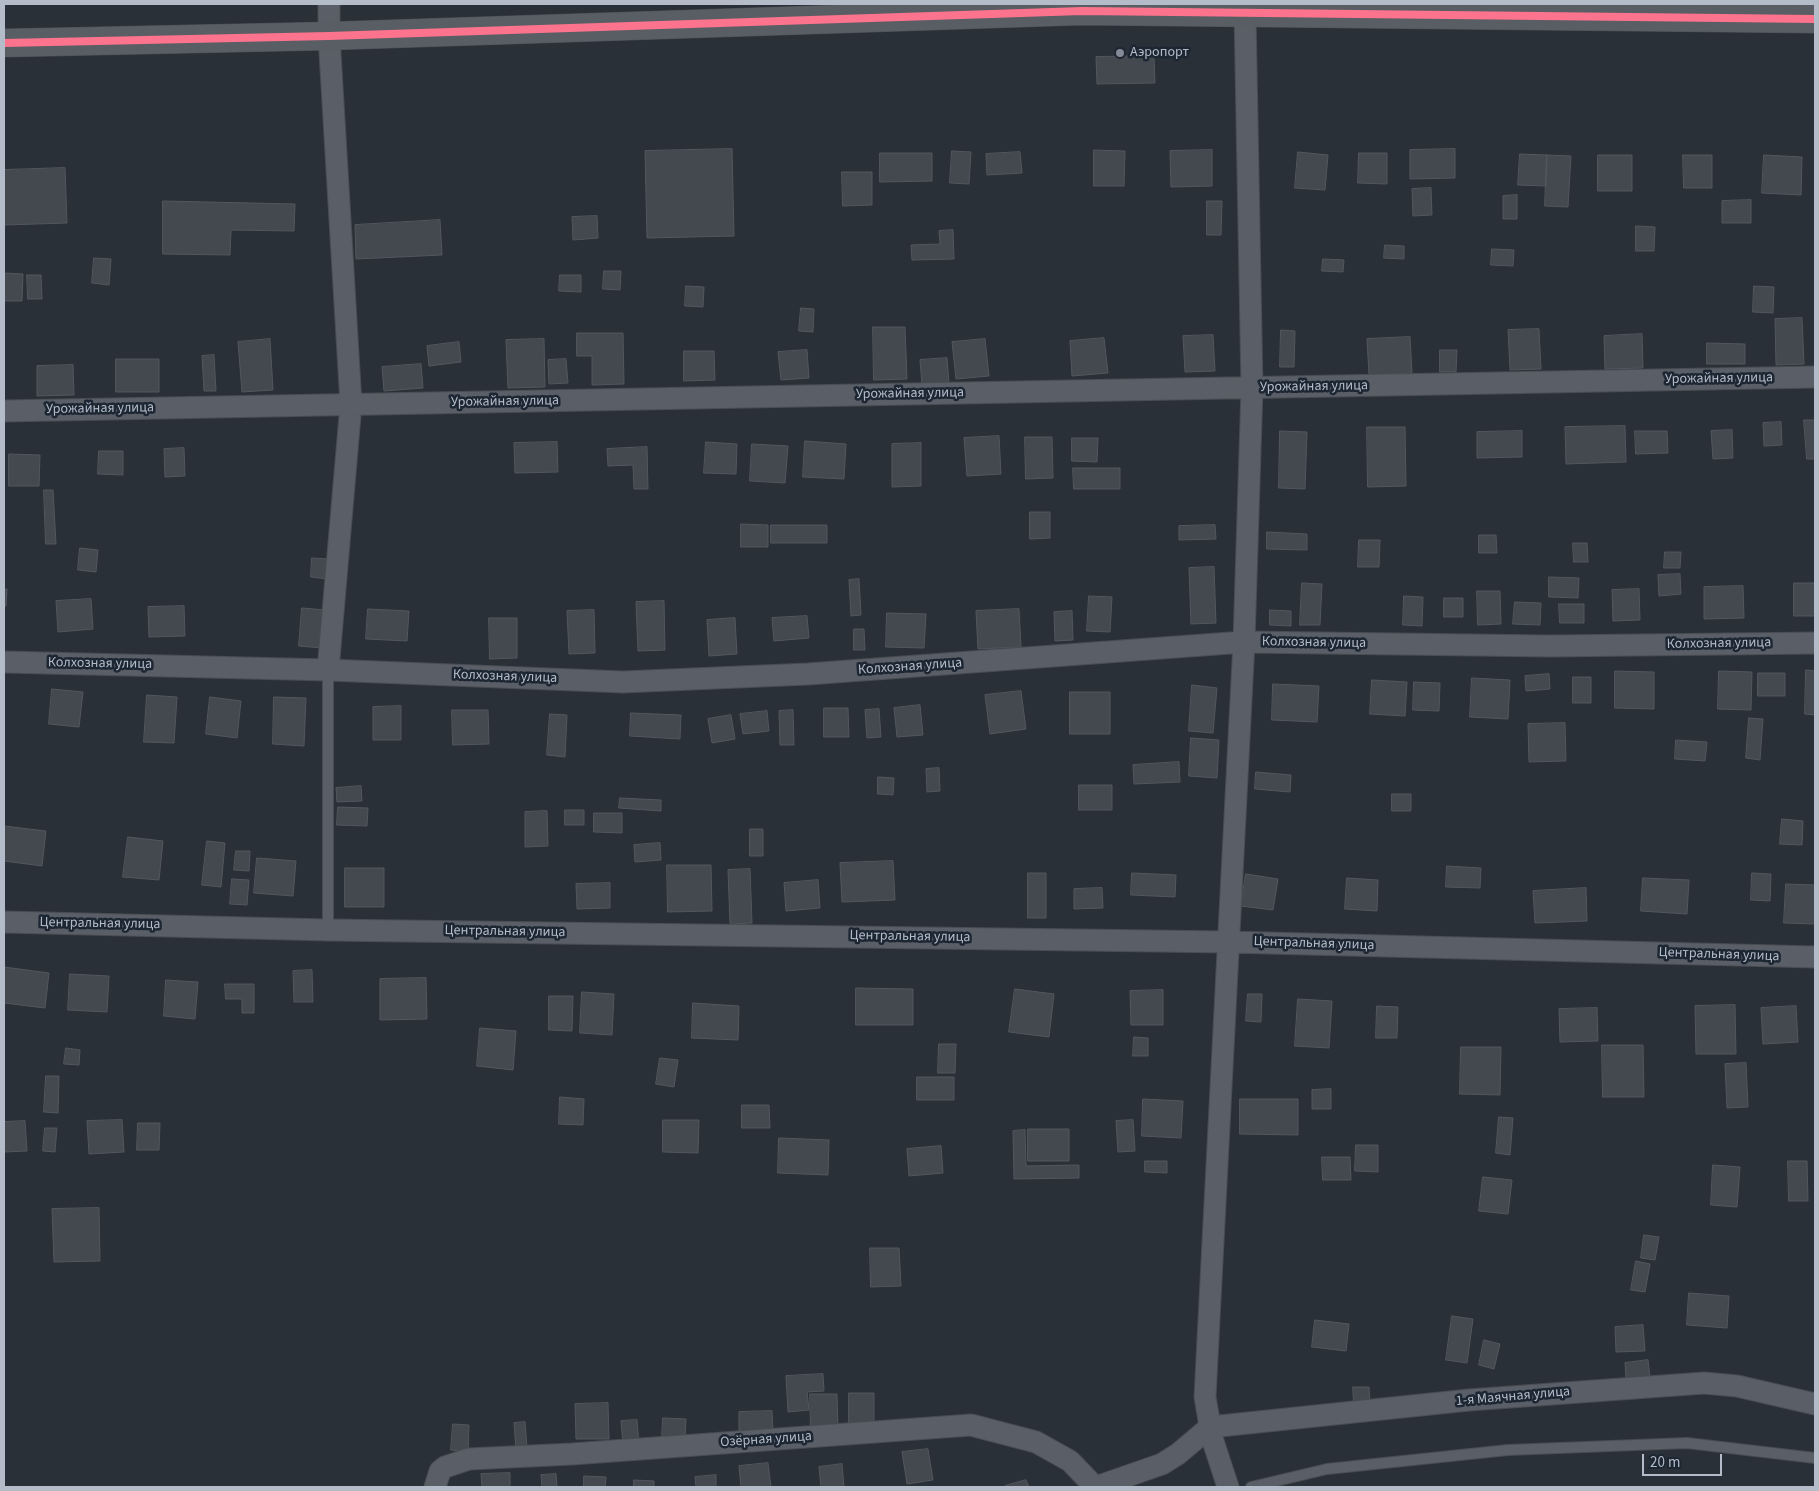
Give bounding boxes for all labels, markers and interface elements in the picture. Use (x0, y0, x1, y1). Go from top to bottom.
place label: Аэропорт (1130, 45, 1189, 61)
marker: Аэропорт (1114, 47, 1126, 59)
street label: Урожайная улица (1665, 370, 1773, 388)
street label: Урожайная улица (1260, 378, 1368, 396)
street label: Урожайная улица (856, 385, 964, 403)
street label: Урожайная улица (451, 393, 559, 411)
street label: Урожайная улица (46, 400, 154, 418)
street label: Колхозная улица (1262, 634, 1366, 652)
street label: Колхозная улица (1667, 635, 1771, 653)
street label: Колхозная улица (48, 655, 152, 673)
street label: Колхозная улица (857, 655, 963, 679)
street label: Колхозная улица (453, 667, 557, 687)
street label: Центральная улица (39, 915, 161, 933)
street label: Центральная улица (444, 923, 566, 941)
street label: Центральная улица (849, 928, 971, 946)
street label: Центральная улица (1253, 933, 1375, 955)
street label: Центральная улица (1658, 944, 1780, 966)
street label: 1-я Маячная улица (1455, 1384, 1571, 1410)
street label: Озёрная улица (720, 1428, 812, 1452)
scale bar (1644, 1444, 1724, 1476)
text: 20 m (1650, 1452, 1680, 1473)

